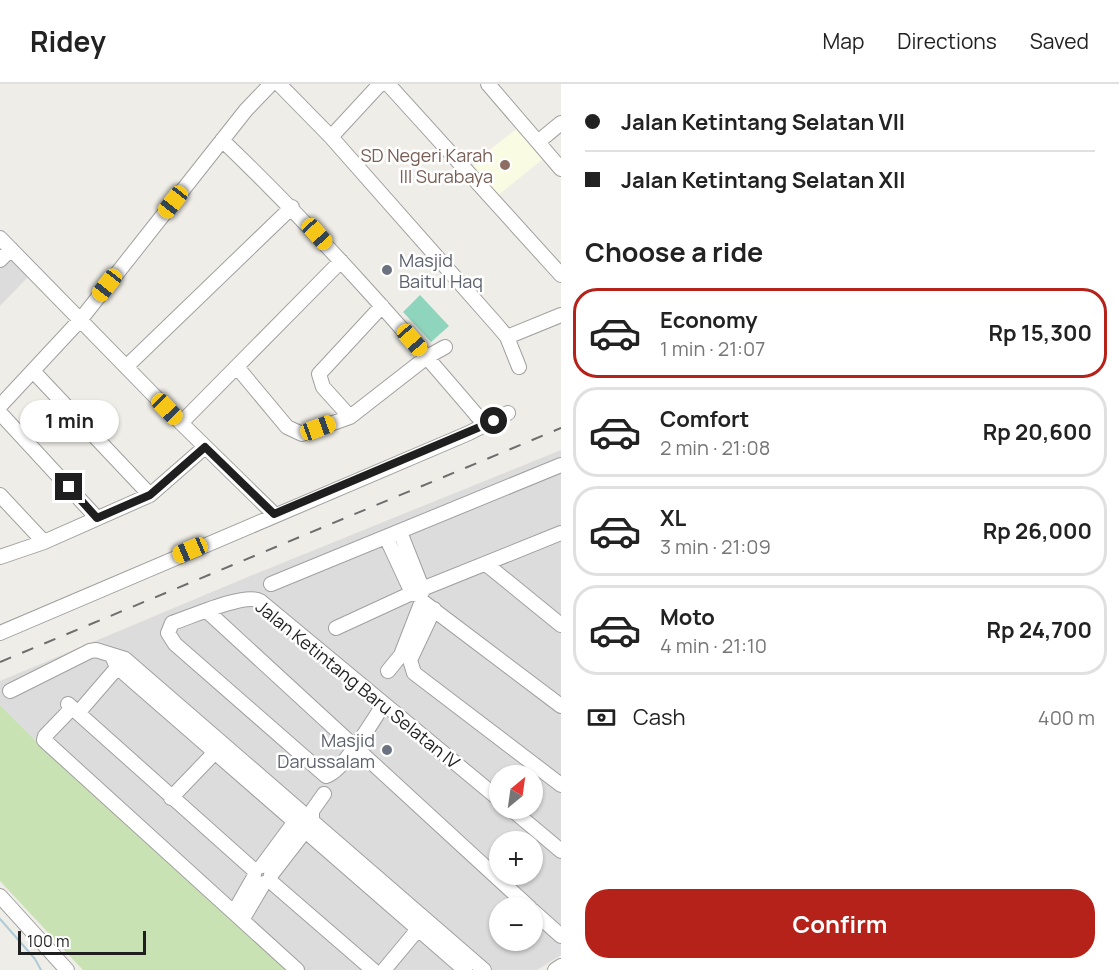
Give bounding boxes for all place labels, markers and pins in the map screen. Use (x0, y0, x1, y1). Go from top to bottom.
place label: SD Negeri Karah III Surabaya (360, 143, 493, 188)
marker: SD Negeri Karah III Surabaya (498, 158, 512, 172)
place label: Masjid Baitul Haq (399, 248, 483, 293)
marker: Masjid Baitul Haq (380, 263, 394, 277)
place label: Masjid Darussalam (277, 728, 375, 773)
marker: Masjid Darussalam (380, 743, 394, 757)

